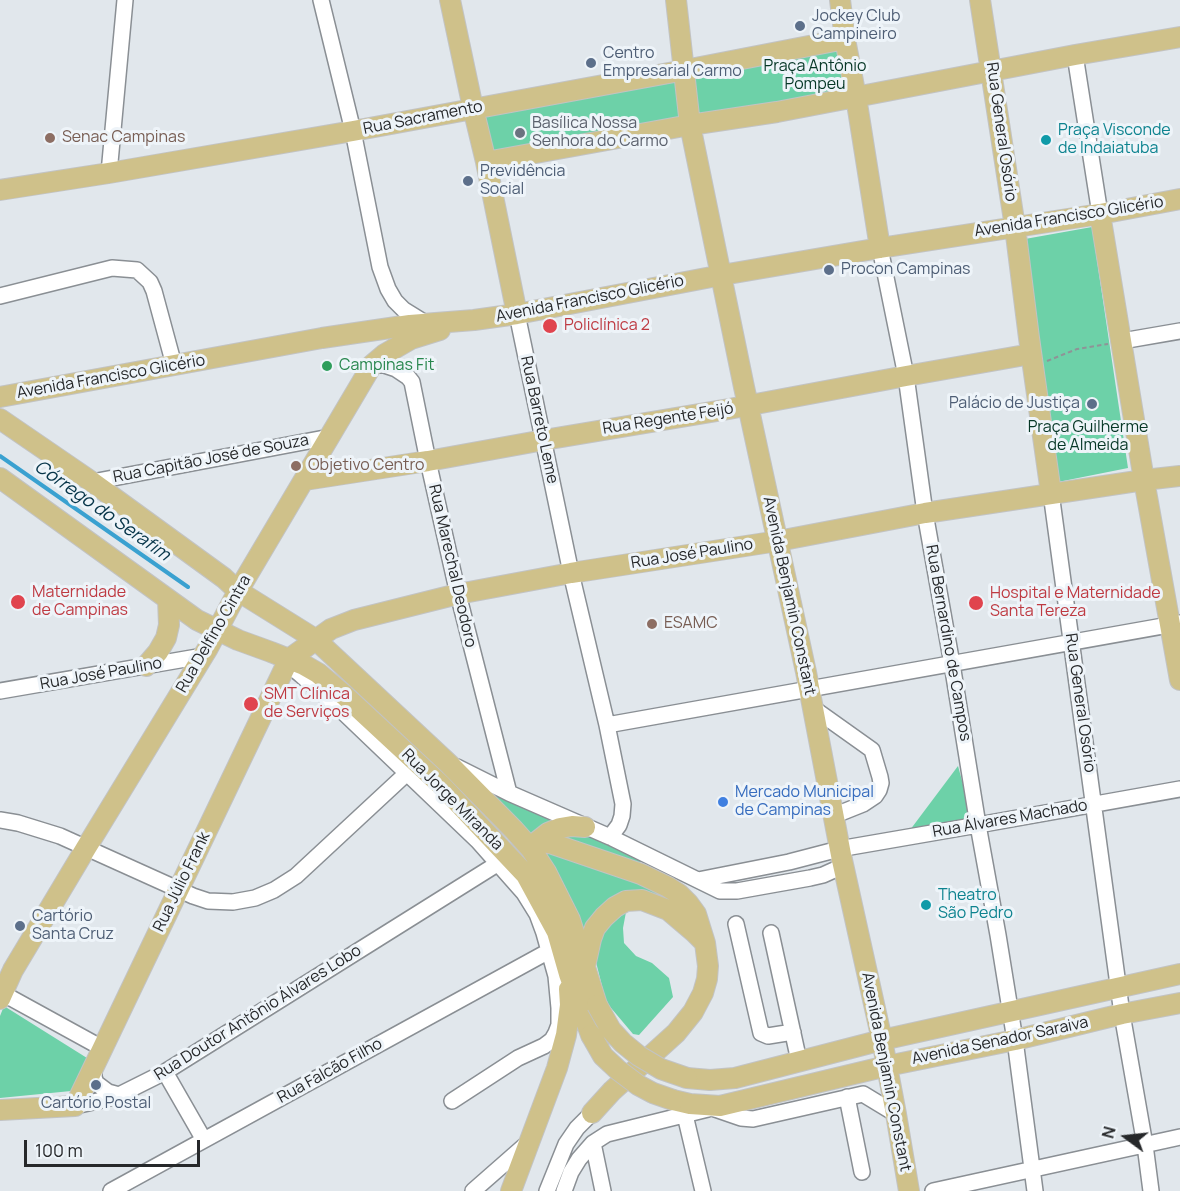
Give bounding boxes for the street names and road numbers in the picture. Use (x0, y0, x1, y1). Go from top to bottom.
street label: Rua General Osório (982, 61, 1020, 203)
street label: Rua Sacramento (362, 97, 484, 139)
street label: Avenida Francisco Glicério (973, 193, 1165, 241)
street label: Avenida Francisco Glicério (494, 271, 686, 327)
street label: Avenida Francisco Glicério (15, 351, 207, 403)
street label: Rua Barreto Leme (516, 354, 562, 486)
street label: Rua Regente Feijó (601, 399, 735, 439)
street label: Rua Capitão José de Souza (112, 431, 310, 487)
street label: Rua Marechal Deodoro (424, 483, 480, 649)
street label: Avenida Benjamin Constant (759, 495, 819, 697)
street label: Rua José Paulino (630, 535, 754, 573)
street label: Rua Bernardino de Campos (921, 543, 975, 743)
street label: Rua Delfino Cintra (173, 572, 255, 696)
street label: Rua General Osório (1061, 632, 1099, 774)
street label: Rua José Paulino (39, 654, 163, 694)
street label: Rua Jorge Miranda (397, 745, 507, 855)
street label: Rua Álvares Machado (931, 796, 1089, 842)
street label: Rua Júlio Frank (150, 829, 214, 935)
street label: Rua Doutor Antônio Álvares Lobo (151, 941, 365, 1085)
street label: Avenida Benjamin Constant (857, 971, 915, 1173)
street label: Avenida Senador Saraiva (910, 1013, 1090, 1069)
street label: Rua Falcão Filho (274, 1034, 386, 1108)

